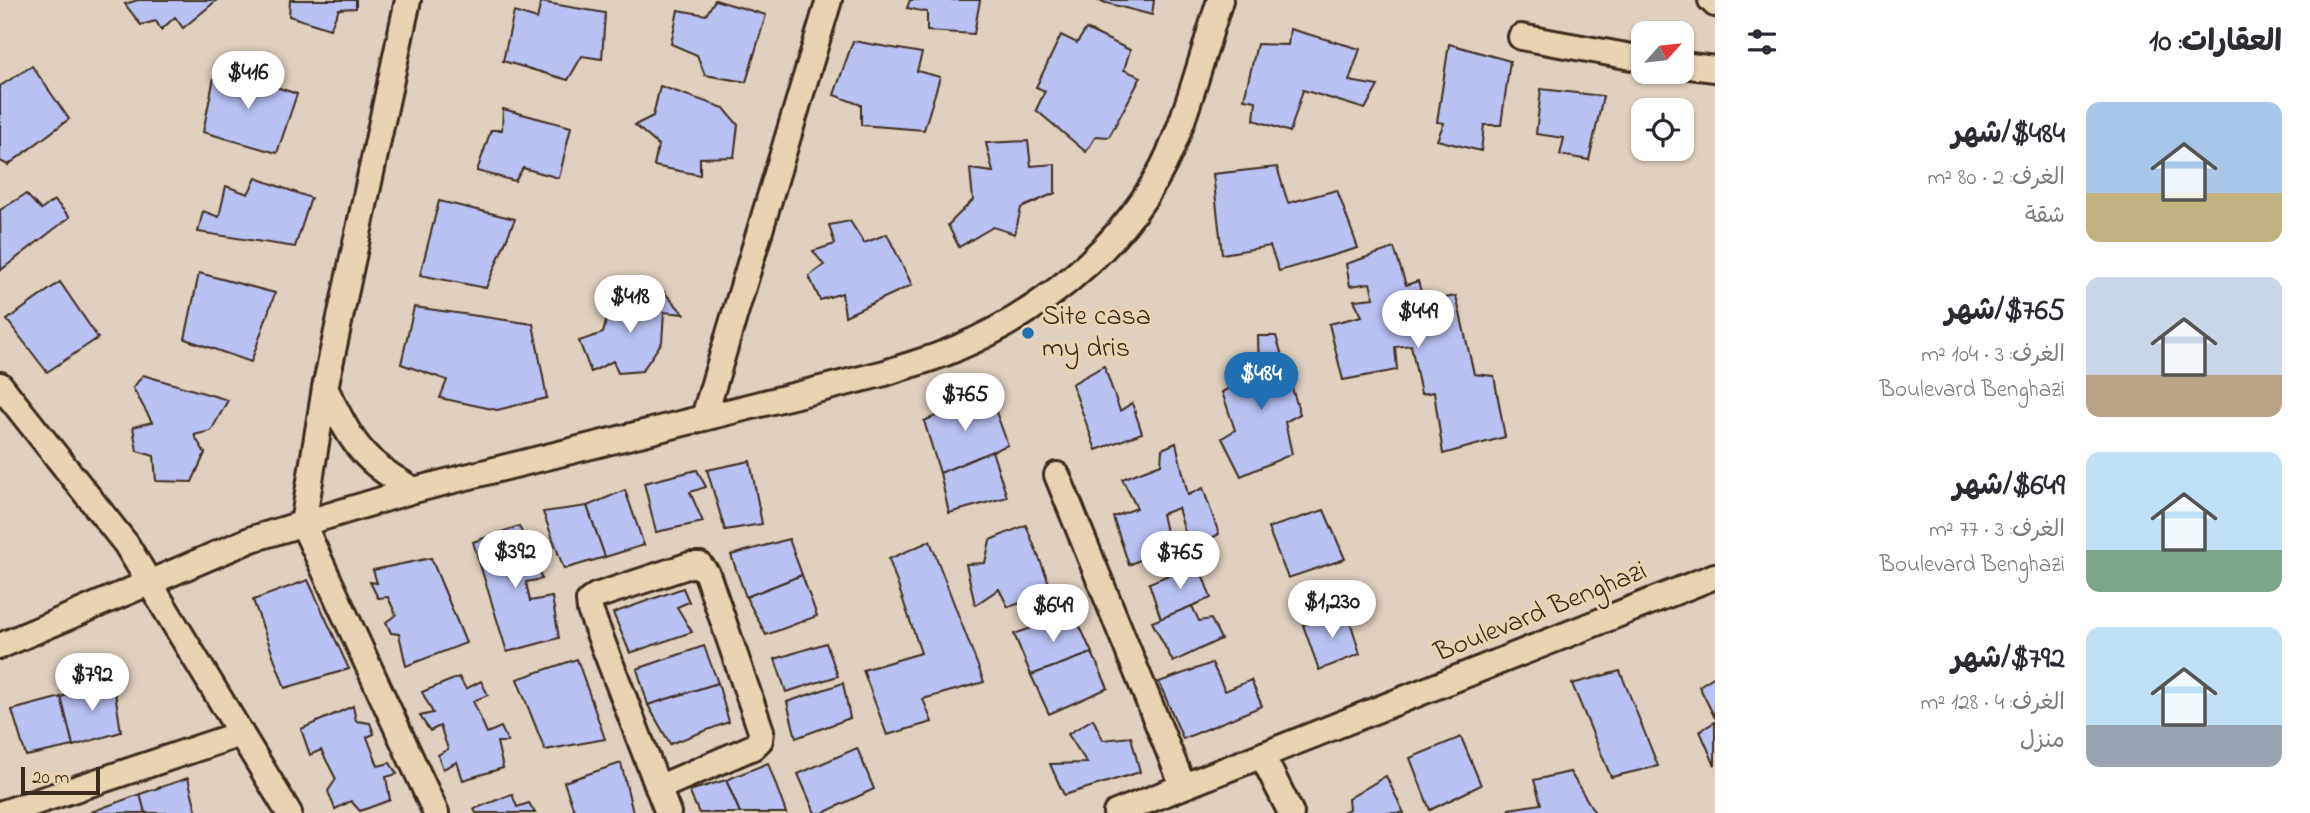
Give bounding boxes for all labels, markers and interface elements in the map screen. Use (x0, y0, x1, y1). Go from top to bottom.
north arrow (1631, 21, 1694, 84)
map controls (1631, 21, 1694, 161)
text: العقارات: 10 (2149, 21, 2282, 65)
icon: filters (1743, 23, 1781, 61)
pin: $416 (207, 52, 289, 111)
text: $416 (228, 57, 268, 90)
button: locate (1631, 98, 1694, 161)
text: $484/شهر (1952, 113, 2065, 157)
icon: home (2142, 130, 2226, 214)
text: الغرف: 2 · 80 m² (1927, 162, 2065, 195)
text: شقة (2025, 200, 2065, 233)
pin: $418 (589, 276, 671, 335)
text: $418 (610, 281, 650, 314)
pin: $449 (1377, 290, 1459, 350)
text: $765/شهر (1945, 290, 2065, 334)
text: $449 (1398, 296, 1438, 329)
place label: Site casa my dris (1042, 297, 1151, 370)
icon: home (2142, 305, 2226, 389)
marker: Site casa my dris (1020, 325, 1036, 341)
text: الغرف: 3 · 104 m² (1921, 339, 2065, 372)
pin: $484 (1220, 352, 1302, 412)
text: $484 (1240, 358, 1282, 391)
pin: $765 (924, 374, 1006, 433)
text: Boulevard Benghazi (1880, 374, 2065, 407)
text: $765 (942, 379, 988, 412)
text: $649/شهر (1953, 465, 2065, 509)
icon: home (2142, 480, 2226, 564)
text: الغرف: 3 · 77 m² (1929, 514, 2065, 547)
pin: $392 (474, 530, 556, 590)
pin: $765 (1139, 532, 1221, 591)
text: $392 (494, 536, 536, 569)
text: $765 (1157, 537, 1203, 570)
text: Boulevard Benghazi (1880, 549, 2065, 582)
street label: Boulevard Benghazi (1428, 552, 1653, 675)
pin: $1,230 (1275, 580, 1389, 640)
pin: $649 (1012, 584, 1094, 644)
text: $1,230 (1304, 586, 1360, 619)
text: $649 (1033, 590, 1073, 623)
text: $792/شهر (1951, 638, 2065, 682)
pin: $792 (51, 654, 133, 713)
icon: home (2142, 655, 2226, 739)
text: $792 (71, 659, 113, 692)
text: الغرف: 4 · 128 m² (1921, 687, 2065, 720)
text: منزل (2020, 725, 2065, 758)
scale bar (21, 764, 100, 796)
text: 20 m (32, 765, 69, 792)

